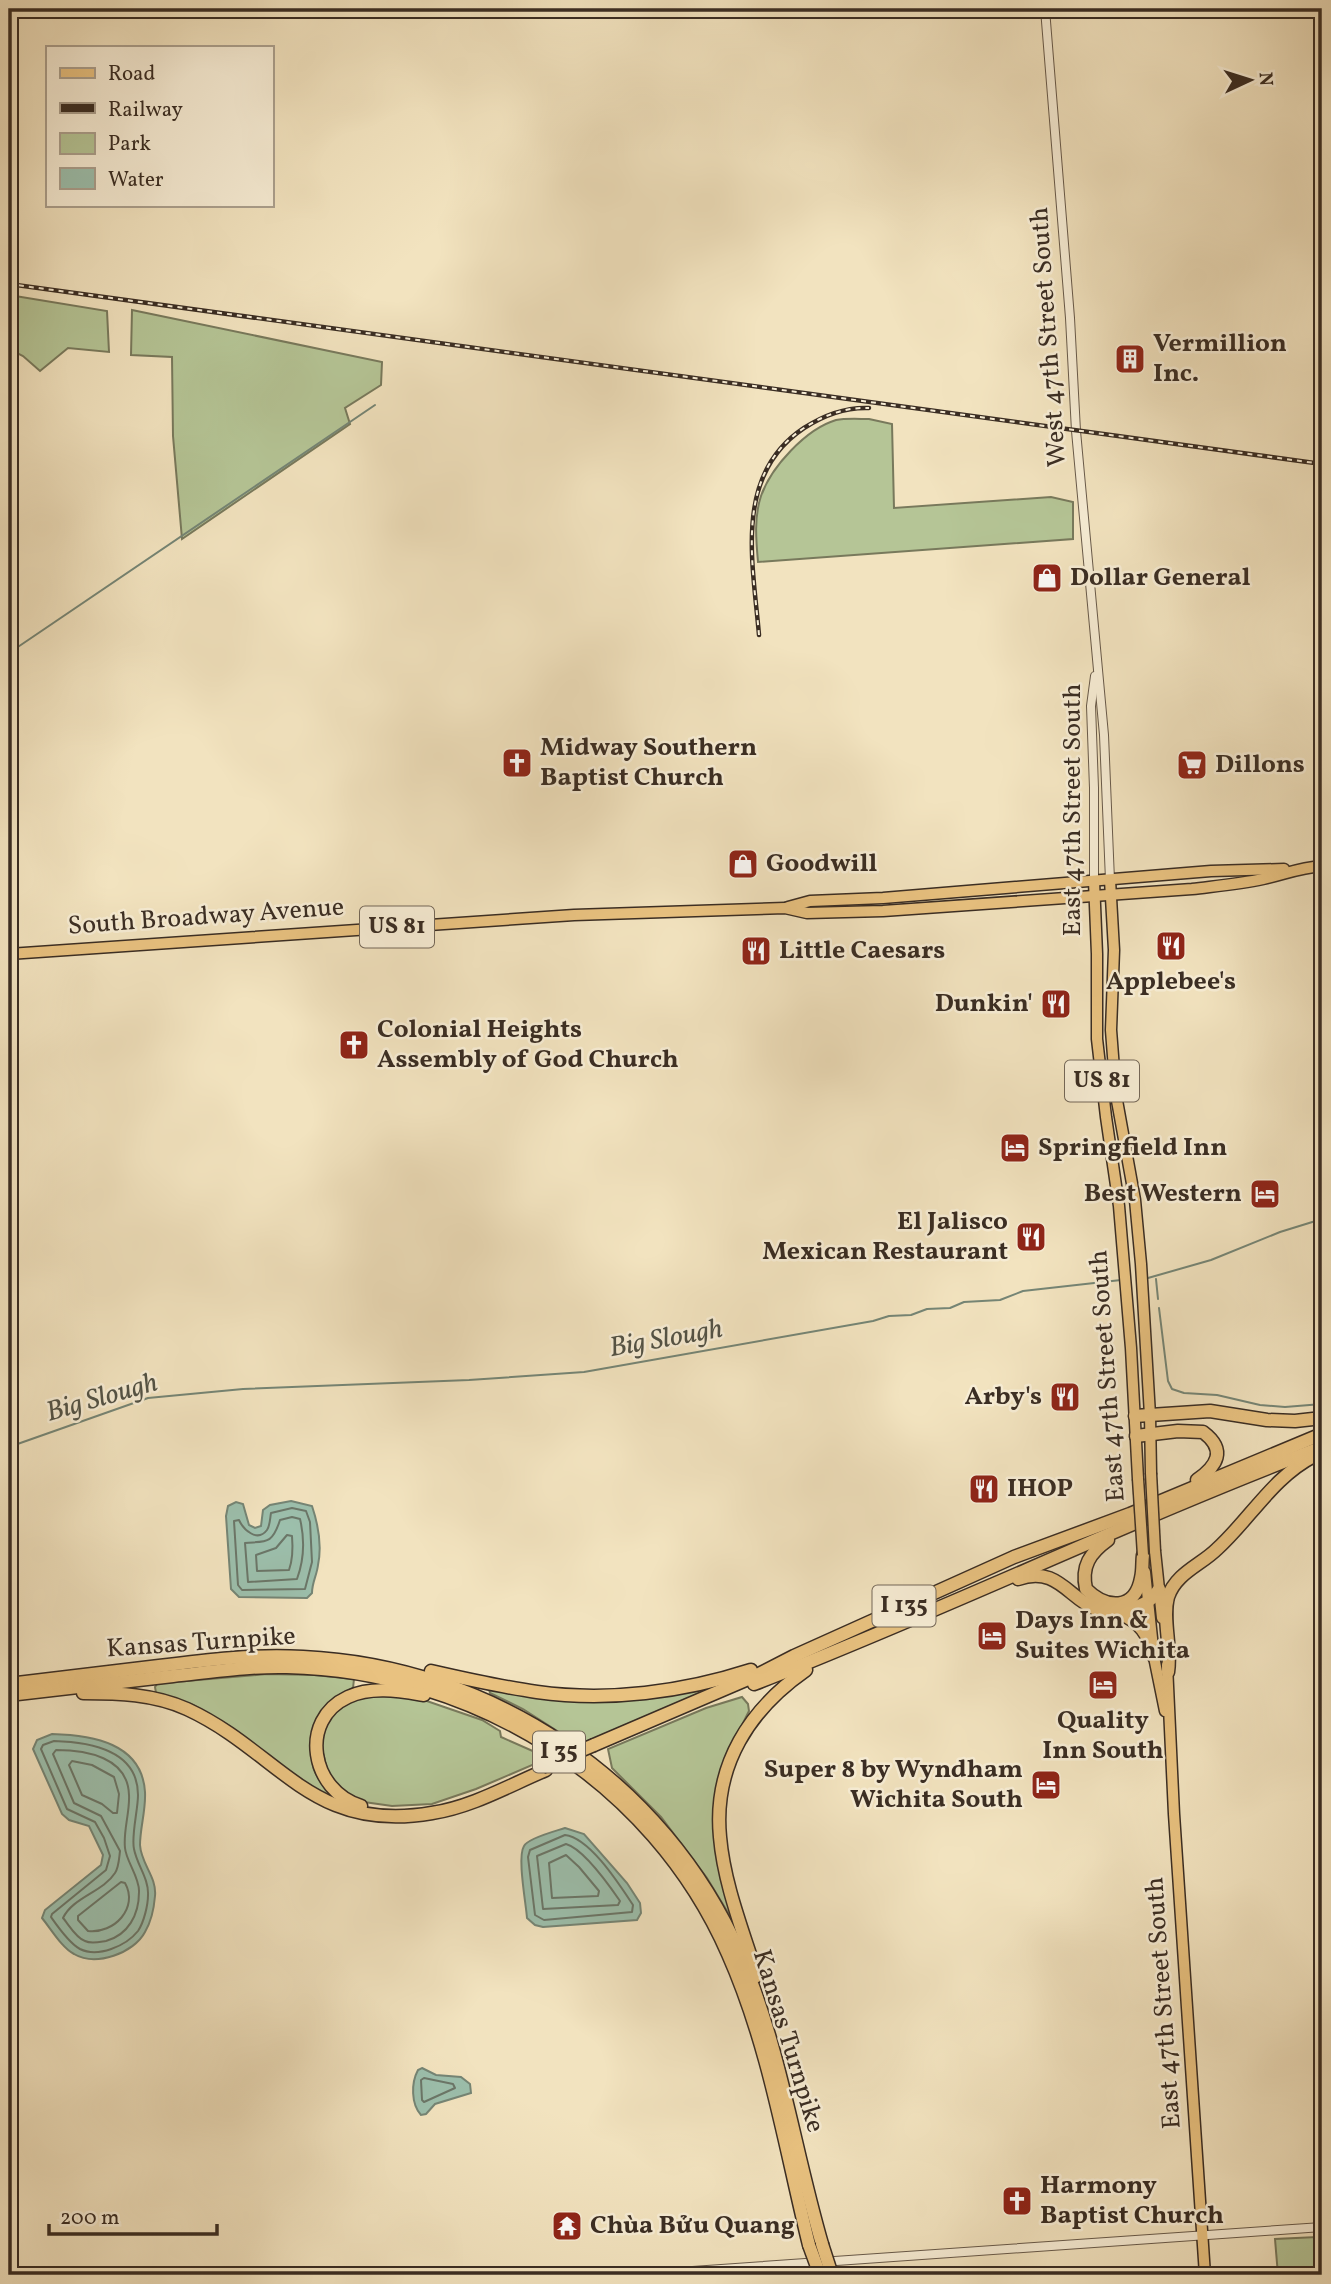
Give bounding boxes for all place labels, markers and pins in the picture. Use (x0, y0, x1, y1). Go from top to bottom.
place label: Vermillion Inc. (1153, 326, 1287, 392)
building icon: Vermillion Inc. (1113, 342, 1147, 376)
place label: Dollar General (1070, 560, 1251, 596)
shop icon: Dollar General (1030, 561, 1064, 595)
place label: Midway Southern Baptist Church (540, 730, 757, 796)
church icon: Midway Southern Baptist Church (500, 746, 534, 780)
place label: Dillons (1215, 747, 1305, 783)
supermarket icon: Dillons (1175, 748, 1209, 782)
place label: Goodwill (766, 846, 878, 882)
shop icon: Goodwill (726, 847, 760, 881)
restaurant icon: Applebee's (1154, 929, 1188, 963)
place label: Little Caesars (779, 933, 945, 969)
restaurant icon: Little Caesars (739, 934, 773, 968)
place label: Applebee's (1106, 964, 1236, 1000)
place label: Dunkin' (935, 986, 1033, 1022)
restaurant icon: Dunkin' (1039, 987, 1073, 1021)
place label: Colonial Heights Assembly of God Church (377, 1012, 679, 1078)
church icon: Colonial Heights Assembly of God Church (337, 1028, 371, 1062)
place label: Springfield Inn (1038, 1130, 1227, 1166)
hotel icon: Springfield Inn (998, 1131, 1032, 1165)
place label: Best Western (1084, 1176, 1242, 1212)
hotel icon: Best Western (1248, 1177, 1282, 1211)
place label: El Jalisco Mexican Restaurant (762, 1204, 1008, 1270)
restaurant icon: El Jalisco Mexican Restaurant (1014, 1220, 1048, 1254)
place label: Arby's (964, 1379, 1042, 1415)
restaurant icon: Arby's (1048, 1380, 1082, 1414)
place label: IHOP (1007, 1471, 1073, 1507)
restaurant icon: IHOP (967, 1472, 1001, 1506)
place label: Days Inn & Suites Wichita (1015, 1603, 1190, 1669)
hotel icon: Days Inn & Suites Wichita (975, 1619, 1009, 1653)
hotel icon: Quality Inn South (1086, 1668, 1120, 1702)
place label: Quality Inn South (1042, 1703, 1164, 1769)
place label: Super 8 by Wyndham Wichita South (764, 1752, 1023, 1818)
hotel icon: Super 8 by Wyndham Wichita South (1029, 1768, 1063, 1802)
place label: Harmony Baptist Church (1040, 2168, 1224, 2234)
church icon: Harmony Baptist Church (1000, 2184, 1034, 2218)
place label: Chùa Bửu Quang (590, 2208, 795, 2244)
temple icon: Chùa Bửu Quang (550, 2209, 584, 2243)

